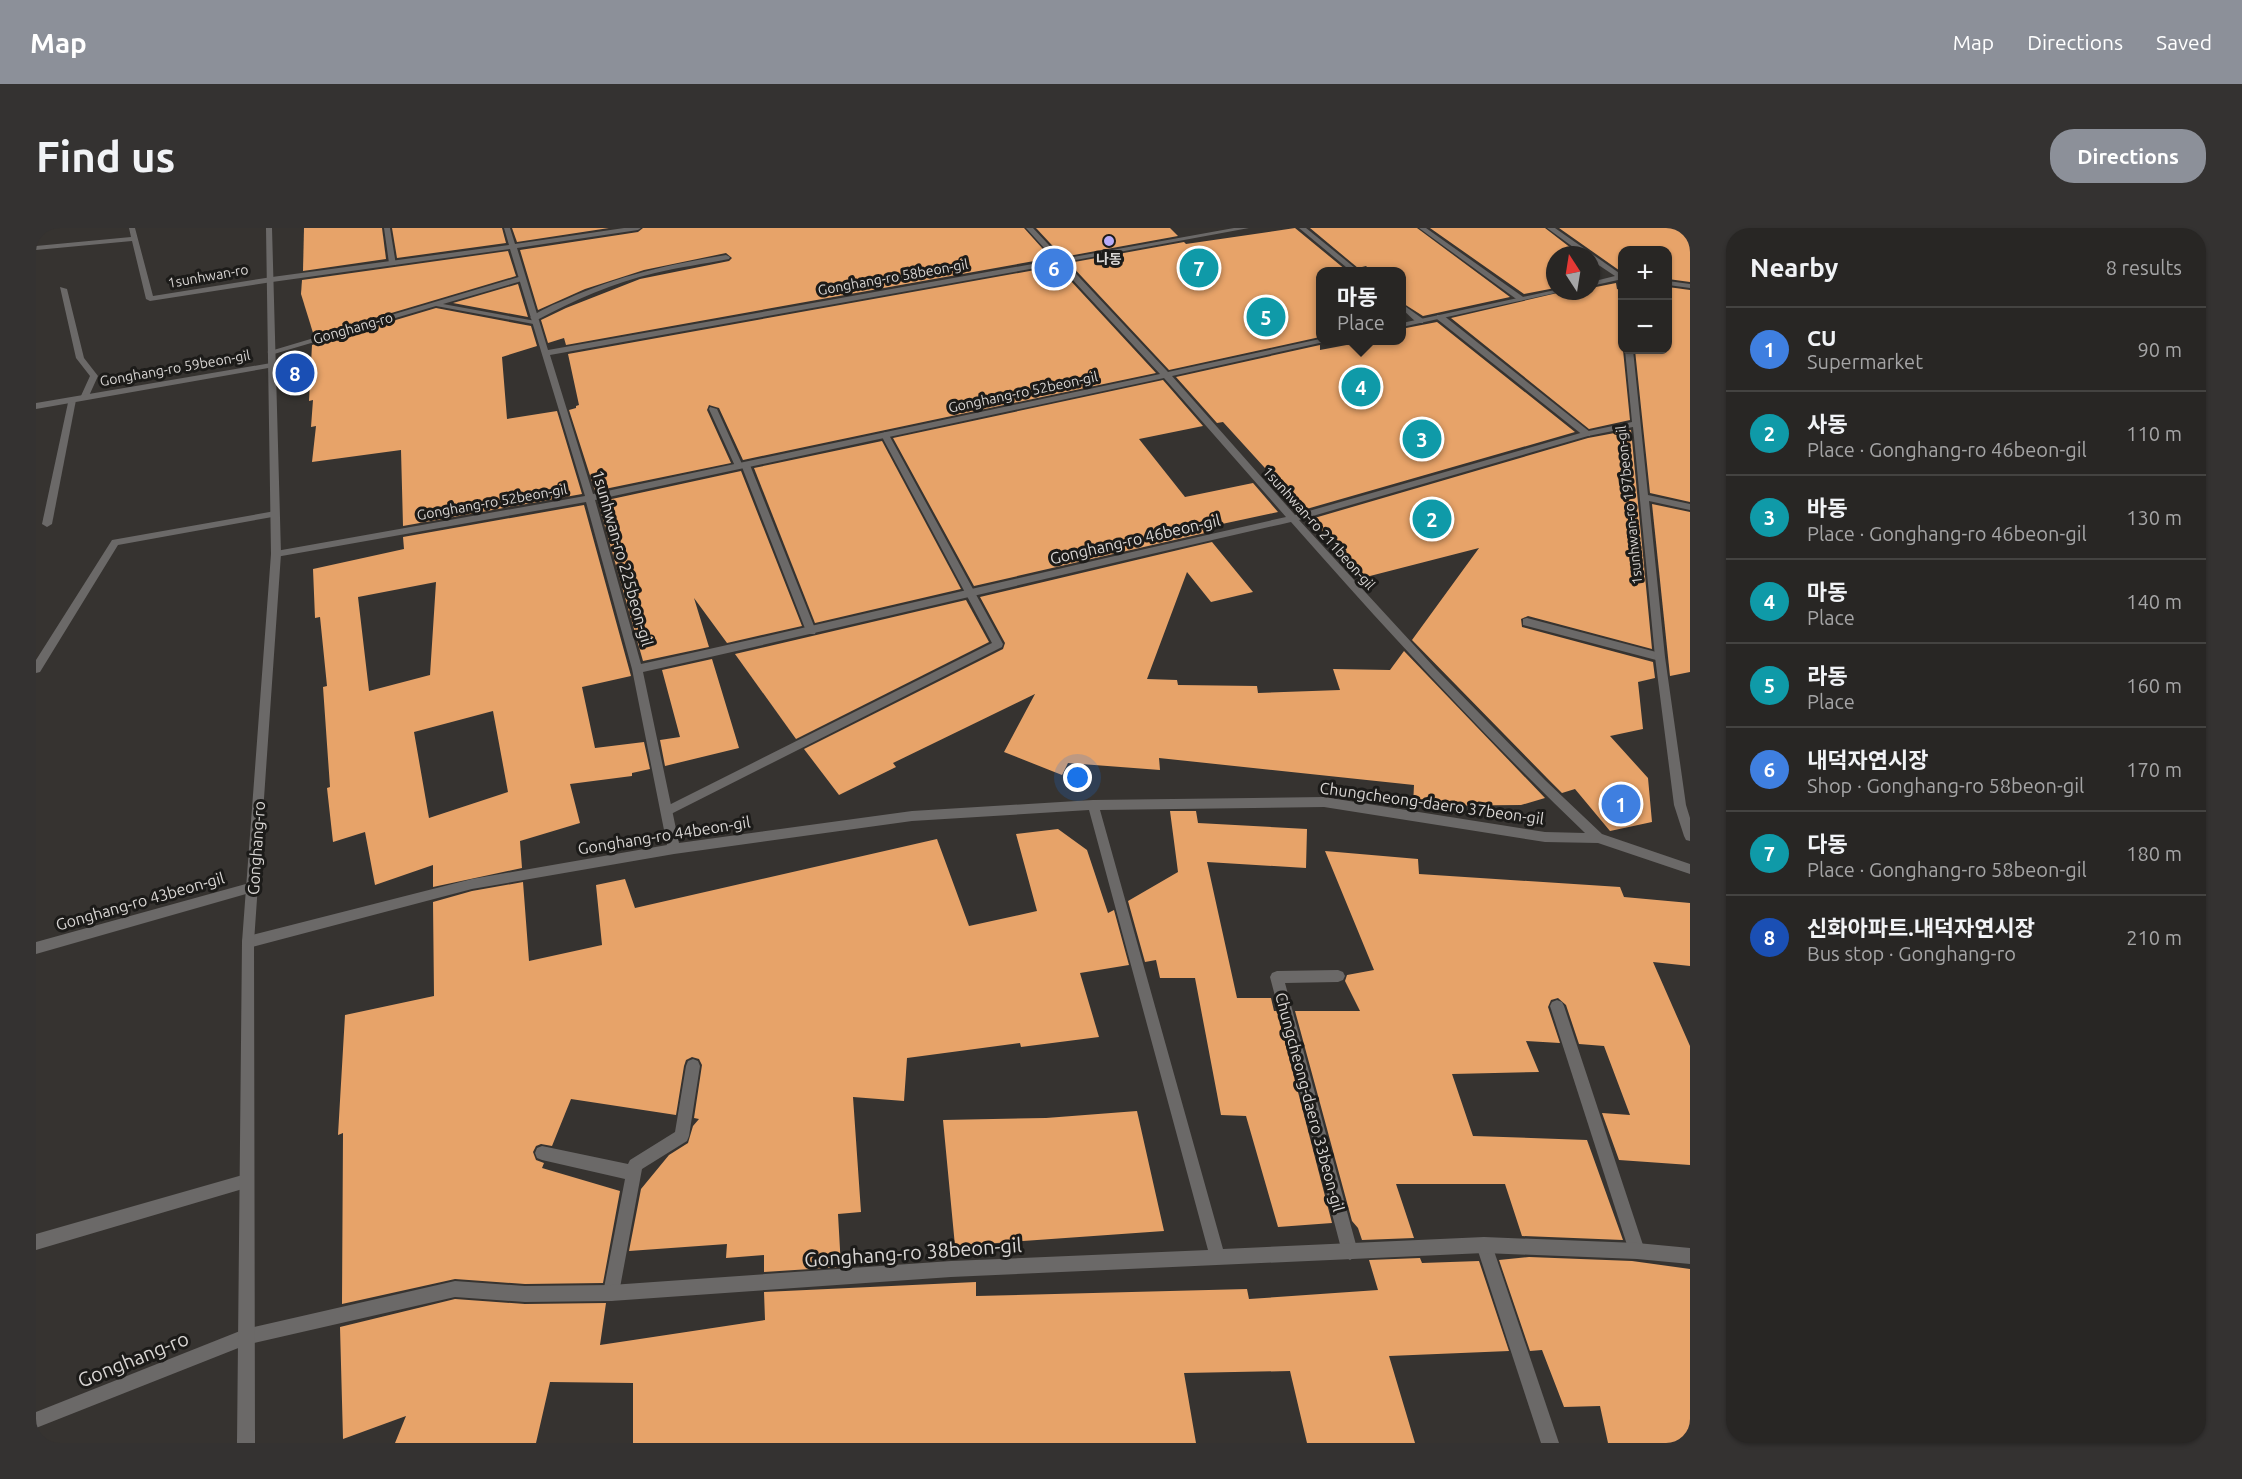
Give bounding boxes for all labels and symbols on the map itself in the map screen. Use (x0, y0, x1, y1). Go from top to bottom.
marker: 나동 (1102, 234, 1116, 248)
pin: 6 (1034, 246, 1074, 291)
pin: 7 (1180, 246, 1218, 291)
north arrow (1546, 246, 1600, 300)
place label: 나동 (1096, 251, 1122, 267)
street label: Gonghang-ro 58beon-gil (816, 256, 970, 298)
street label: 1sunhwan-ro (166, 261, 250, 291)
pin: 5 (1246, 294, 1286, 340)
street label: Gonghang-ro (311, 309, 395, 347)
street label: Gonghang-ro 59beon-gil (98, 347, 252, 389)
pin: 8 (276, 350, 314, 396)
pin: 4 (1342, 364, 1380, 410)
street label: Gonghang-ro 52beon-gil (947, 368, 1100, 416)
pin: 3 (1402, 416, 1442, 462)
street label: 1sunhwan-ro 197beon-gil (1613, 424, 1645, 585)
street label: 1sunhwan-ro 211beon-gil (1260, 463, 1379, 593)
street label: 1sunhwan-ro 225beon-gil (589, 468, 657, 648)
street label: Gonghang-ro 52beon-gil (415, 481, 569, 523)
pin: 2 (1412, 496, 1452, 542)
street label: Gonghang-ro 46beon-gil (1048, 511, 1222, 567)
your location (1063, 763, 1092, 792)
street label: Chungcheong-daero 37beon-gil (1319, 778, 1545, 828)
pin: 1 (1602, 782, 1640, 826)
street label: Gonghang-ro (244, 800, 268, 896)
street label: Gonghang-ro 44beon-gil (576, 812, 752, 858)
street label: Gonghang-ro 43beon-gil (54, 868, 226, 934)
street label: Chungcheong-daero 33beon-gil (1272, 990, 1348, 1214)
street label: Gonghang-ro 38beon-gil (803, 1233, 1023, 1271)
street label: Gonghang-ro (74, 1326, 192, 1392)

